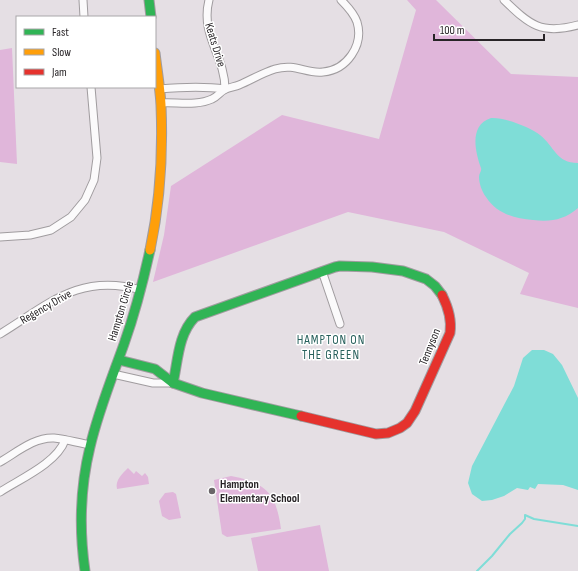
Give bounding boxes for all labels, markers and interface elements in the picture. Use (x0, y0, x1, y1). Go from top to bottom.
legend (16, 16, 156, 88)
scale bar (434, 16, 544, 42)
street label: Keats Drive (201, 21, 229, 69)
text: 100 m (440, 23, 465, 38)
text: Fast (52, 25, 69, 40)
text: Slow (52, 45, 71, 60)
text: Jam (51, 65, 67, 80)
street label: Hampton Circle (105, 279, 137, 343)
street label: Regency Drive (18, 286, 75, 328)
street label: Tennyson (416, 326, 444, 368)
district label: HAMPTON ON THE GREEN (297, 332, 365, 363)
place label: Hampton Elementary School (220, 477, 300, 506)
marker: Hampton Elementary School (207, 486, 217, 496)

